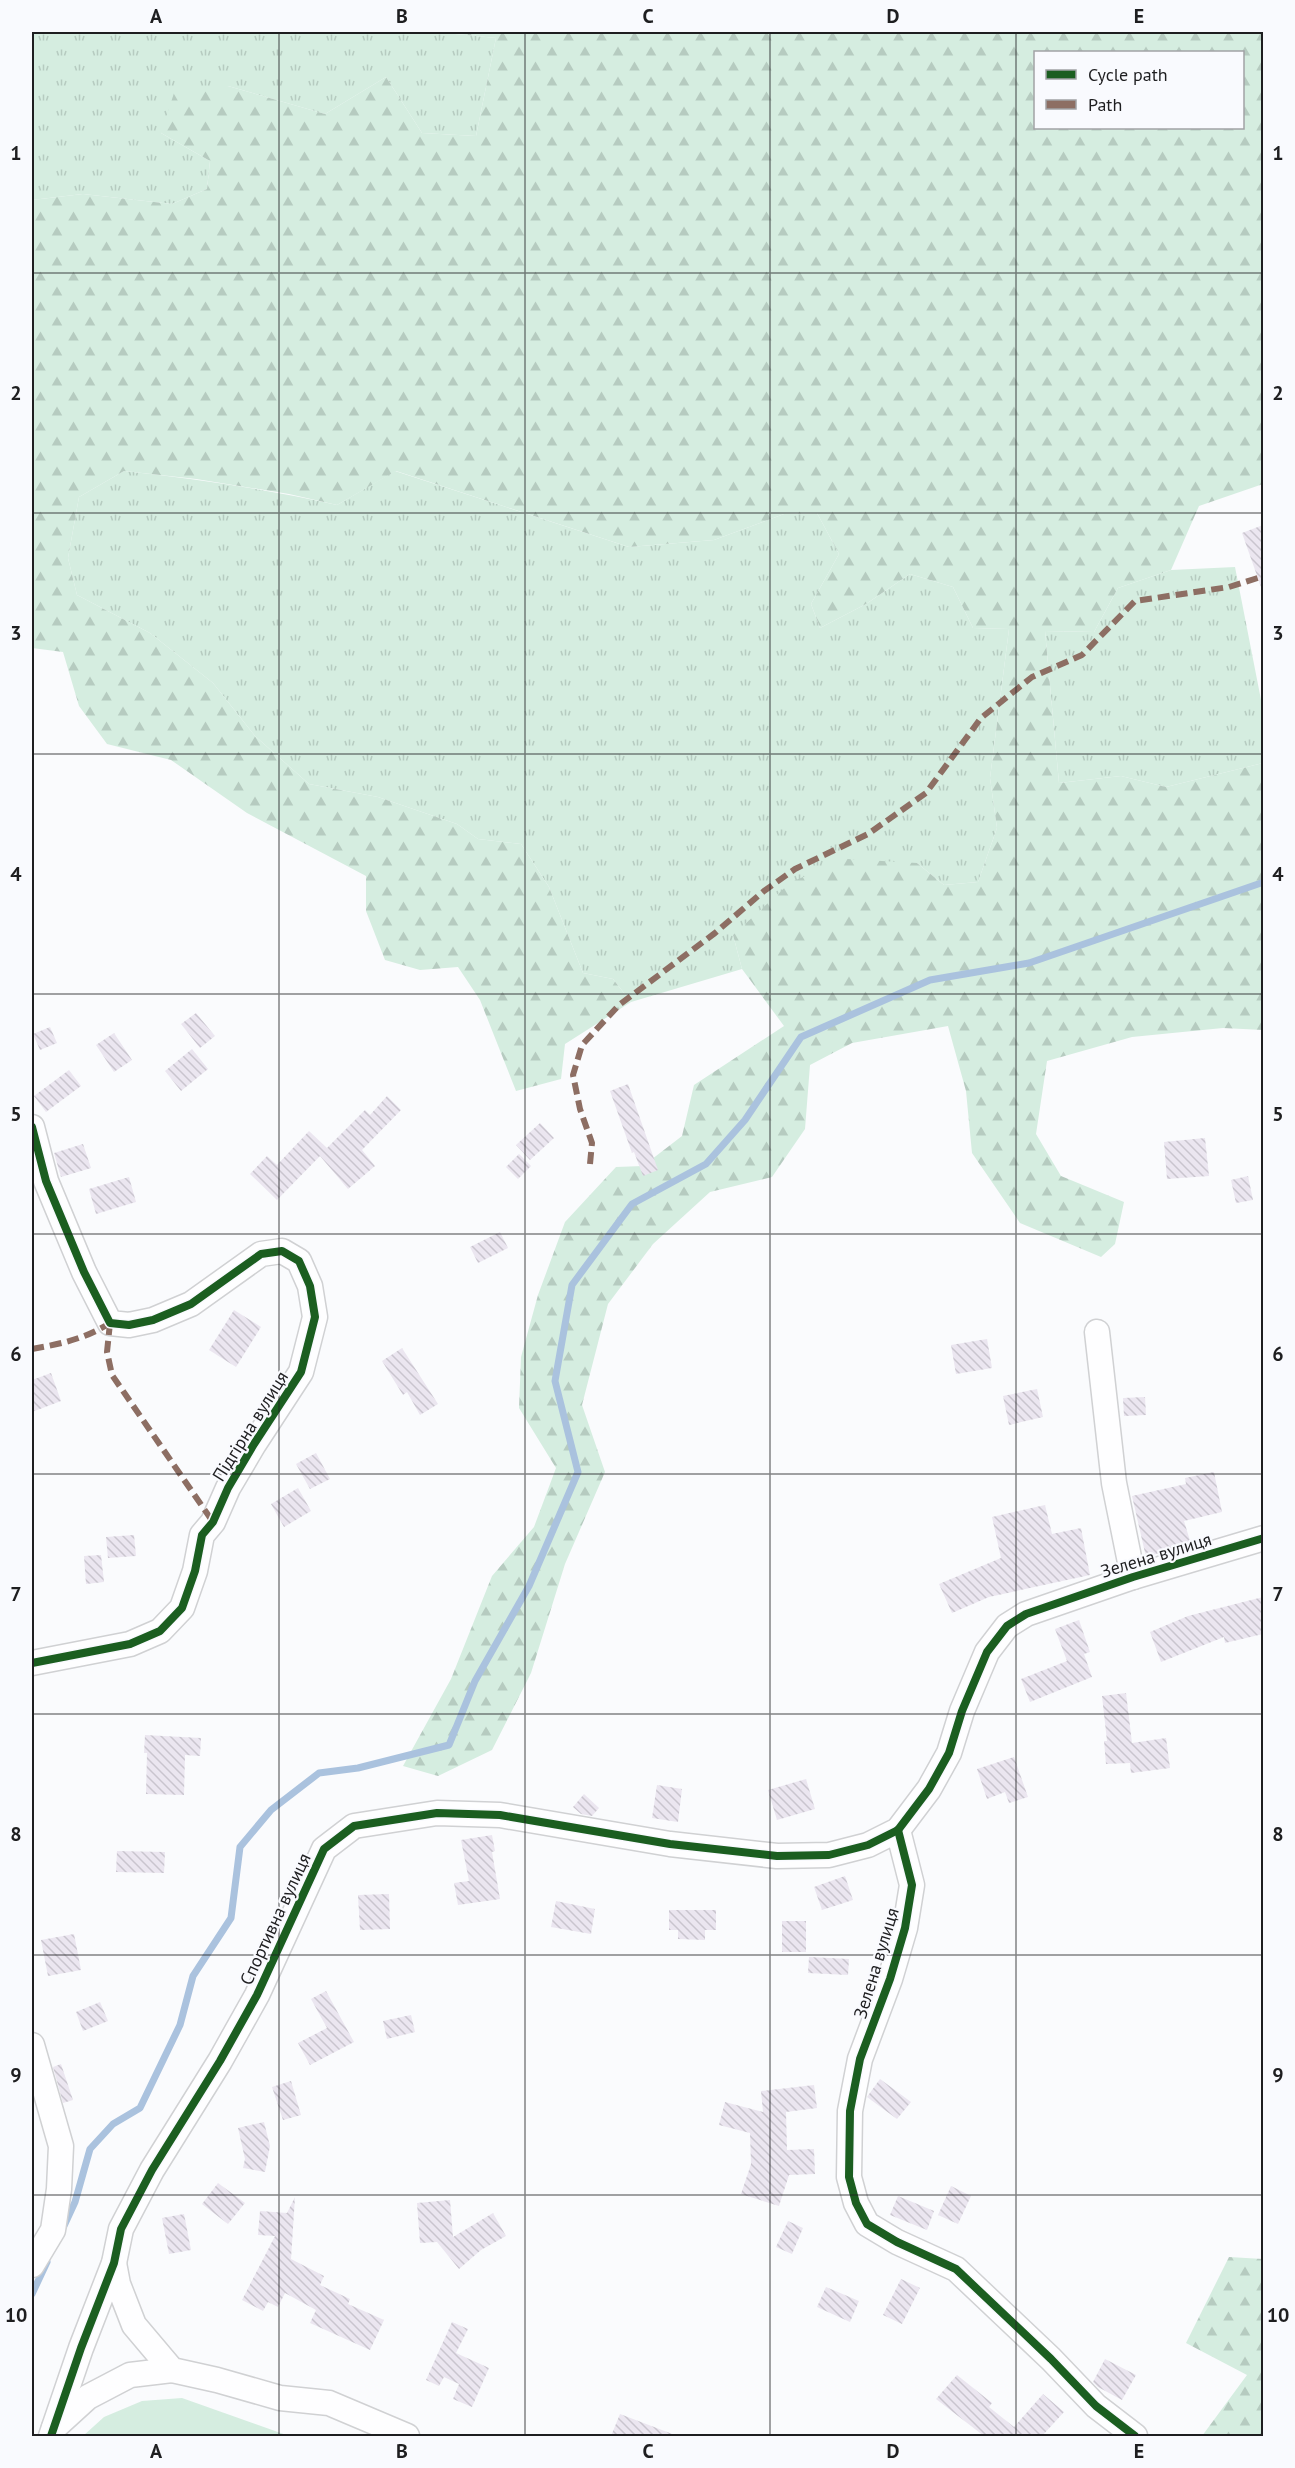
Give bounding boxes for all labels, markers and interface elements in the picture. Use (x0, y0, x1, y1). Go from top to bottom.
text: A (150, 3, 163, 29)
text: B (396, 3, 408, 29)
text: C (642, 3, 654, 29)
text: D (887, 3, 900, 29)
text: E (1134, 3, 1144, 29)
legend (1034, 51, 1244, 129)
text: Cycle path (1088, 63, 1168, 86)
text: Path (1088, 93, 1122, 116)
text: 1 (10, 140, 22, 166)
text: 1 (1272, 140, 1284, 166)
text: 2 (10, 380, 22, 406)
text: 2 (1272, 380, 1284, 406)
text: 3 (10, 620, 22, 646)
text: 3 (1272, 620, 1284, 646)
text: 4 (10, 861, 22, 887)
text: 4 (1272, 861, 1284, 887)
text: 5 (10, 1101, 22, 1127)
text: 5 (1272, 1101, 1284, 1127)
text: 6 (10, 1341, 22, 1367)
text: 6 (1272, 1341, 1284, 1367)
street label: Підгірна вулиця (207, 1367, 293, 1485)
street label: Зелена вулиця (1098, 1527, 1214, 1583)
text: 7 (10, 1581, 22, 1607)
text: 7 (1272, 1581, 1284, 1607)
text: 8 (10, 1821, 22, 1847)
text: 8 (1272, 1821, 1284, 1847)
street label: Спортивна вулиця (234, 1849, 316, 1989)
street label: Зелена вулиця (848, 1905, 904, 2021)
text: 9 (10, 2062, 22, 2088)
text: 9 (1272, 2062, 1284, 2088)
text: 10 (5, 2302, 27, 2328)
text: 10 (1267, 2302, 1289, 2328)
text: A (150, 2438, 163, 2464)
text: B (396, 2438, 408, 2464)
text: C (642, 2438, 654, 2464)
text: D (887, 2438, 900, 2464)
text: E (1134, 2438, 1144, 2464)

